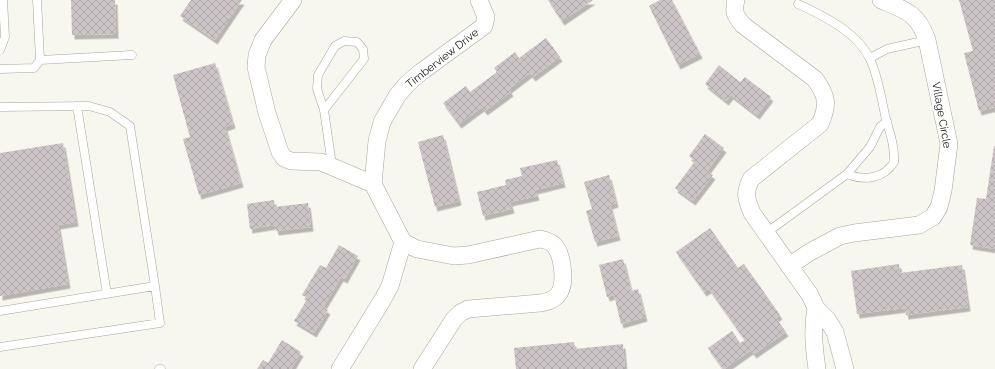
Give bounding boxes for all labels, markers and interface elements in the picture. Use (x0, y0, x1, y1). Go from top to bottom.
street label: Timberview Drive (403, 26, 482, 91)
street label: Village Circle (929, 81, 954, 150)

